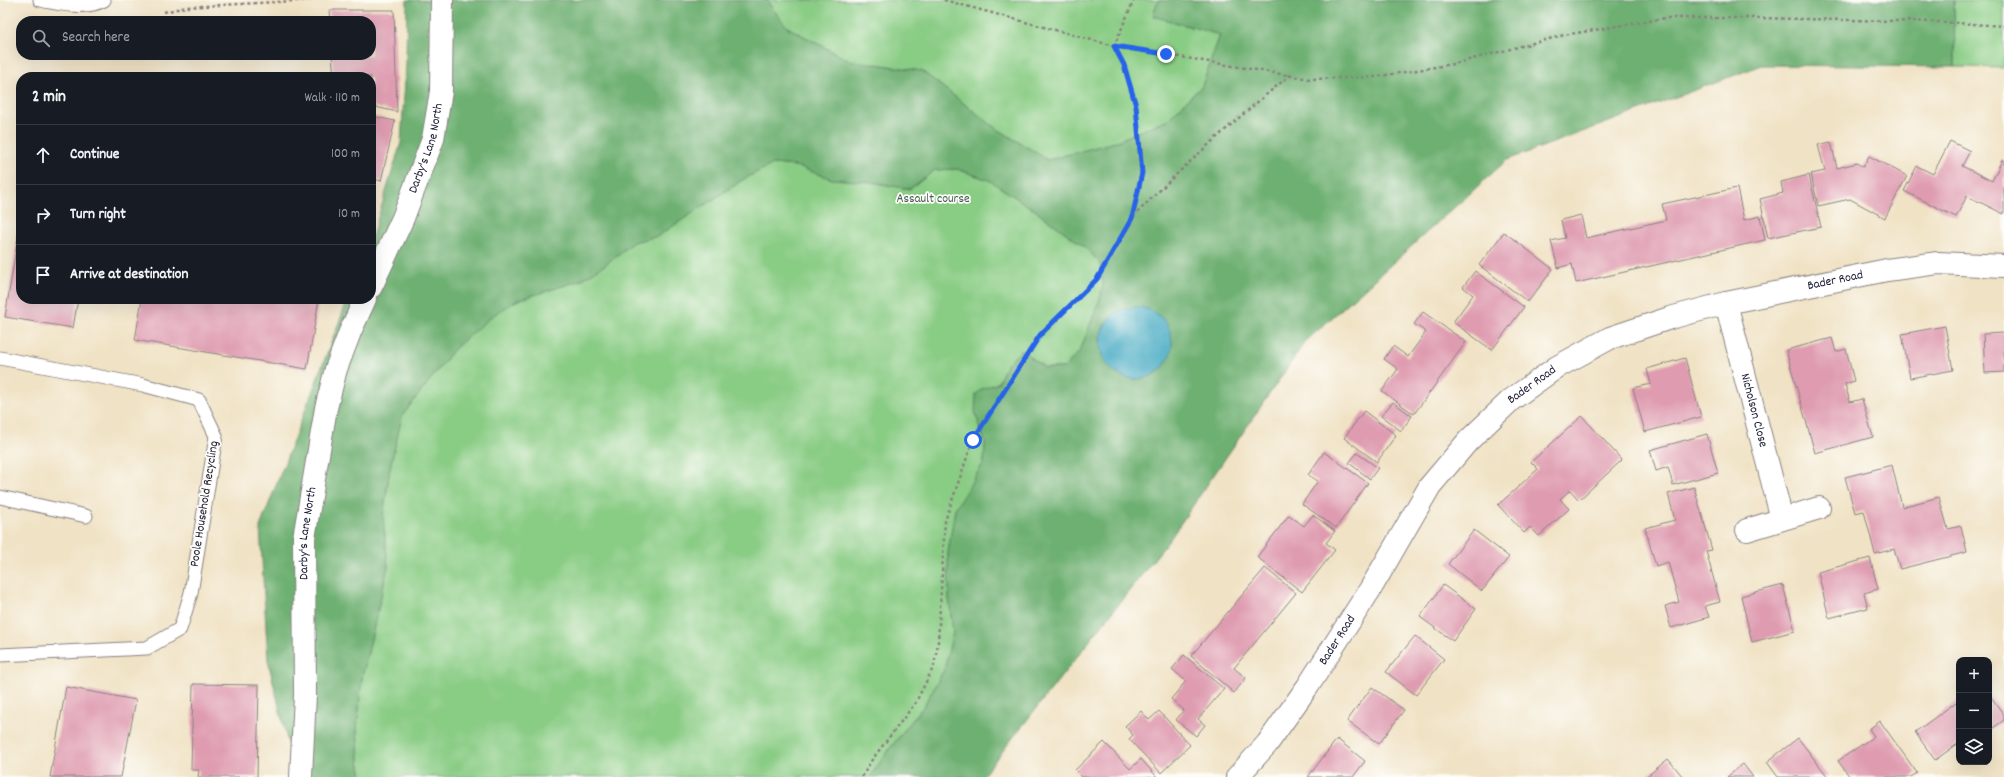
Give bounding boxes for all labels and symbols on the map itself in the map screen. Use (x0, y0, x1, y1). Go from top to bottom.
route end (1157, 45, 1175, 63)
street label: Darby's Lane North (404, 102, 448, 196)
park label: Assault course (896, 190, 970, 209)
street label: Bader Road (1806, 266, 1865, 296)
street label: Bader Road (1503, 361, 1560, 409)
street label: Nicholson Close (1735, 371, 1773, 450)
route start (964, 431, 982, 449)
street label: Poole Household Recycling (186, 439, 224, 568)
street label: Darby's Lane North (294, 485, 322, 580)
street label: Bader Road (1314, 611, 1361, 669)

